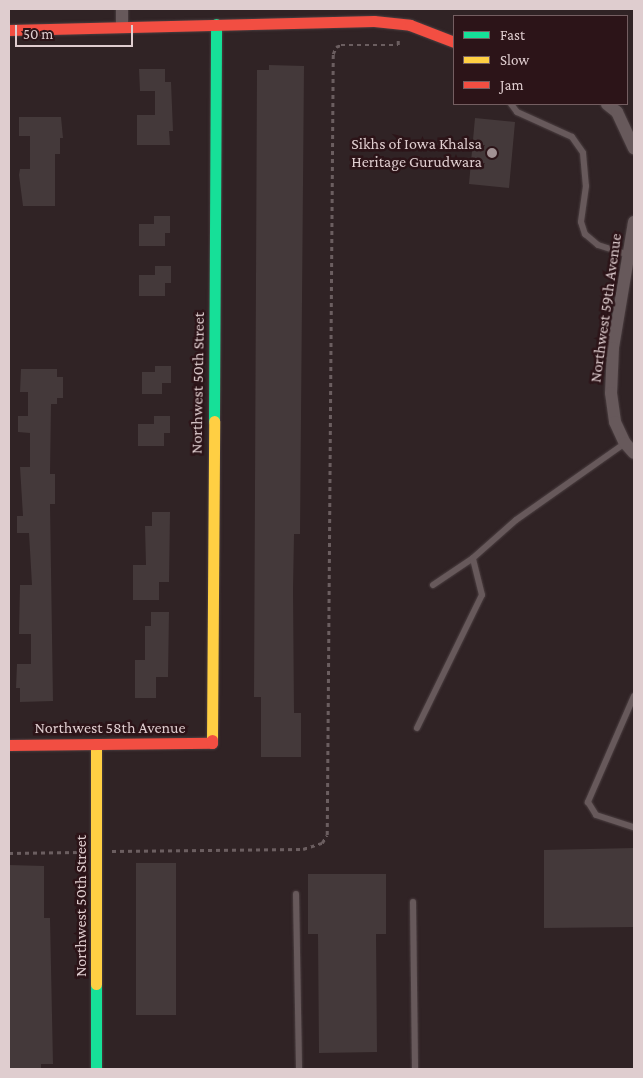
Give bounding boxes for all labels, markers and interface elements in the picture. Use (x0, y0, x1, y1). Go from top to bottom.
scale bar (18, 15, 135, 47)
legend (453, 15, 628, 105)
text: 50 m (23, 26, 53, 42)
text: Fast (500, 27, 525, 43)
text: Slow (500, 52, 529, 68)
text: Jam (500, 77, 523, 93)
place label: Sikhs of Iowa Khalsa Heritage Gurudwara (351, 134, 482, 172)
marker: Sikhs of Iowa Khalsa Heritage Gurudwara (486, 147, 498, 159)
street label: Northwest 59th Avenue (586, 232, 626, 384)
street label: Northwest 50th Street (187, 312, 209, 454)
street label: Northwest 58th Avenue (34, 718, 186, 738)
street label: Northwest 50th Street (71, 835, 91, 977)

